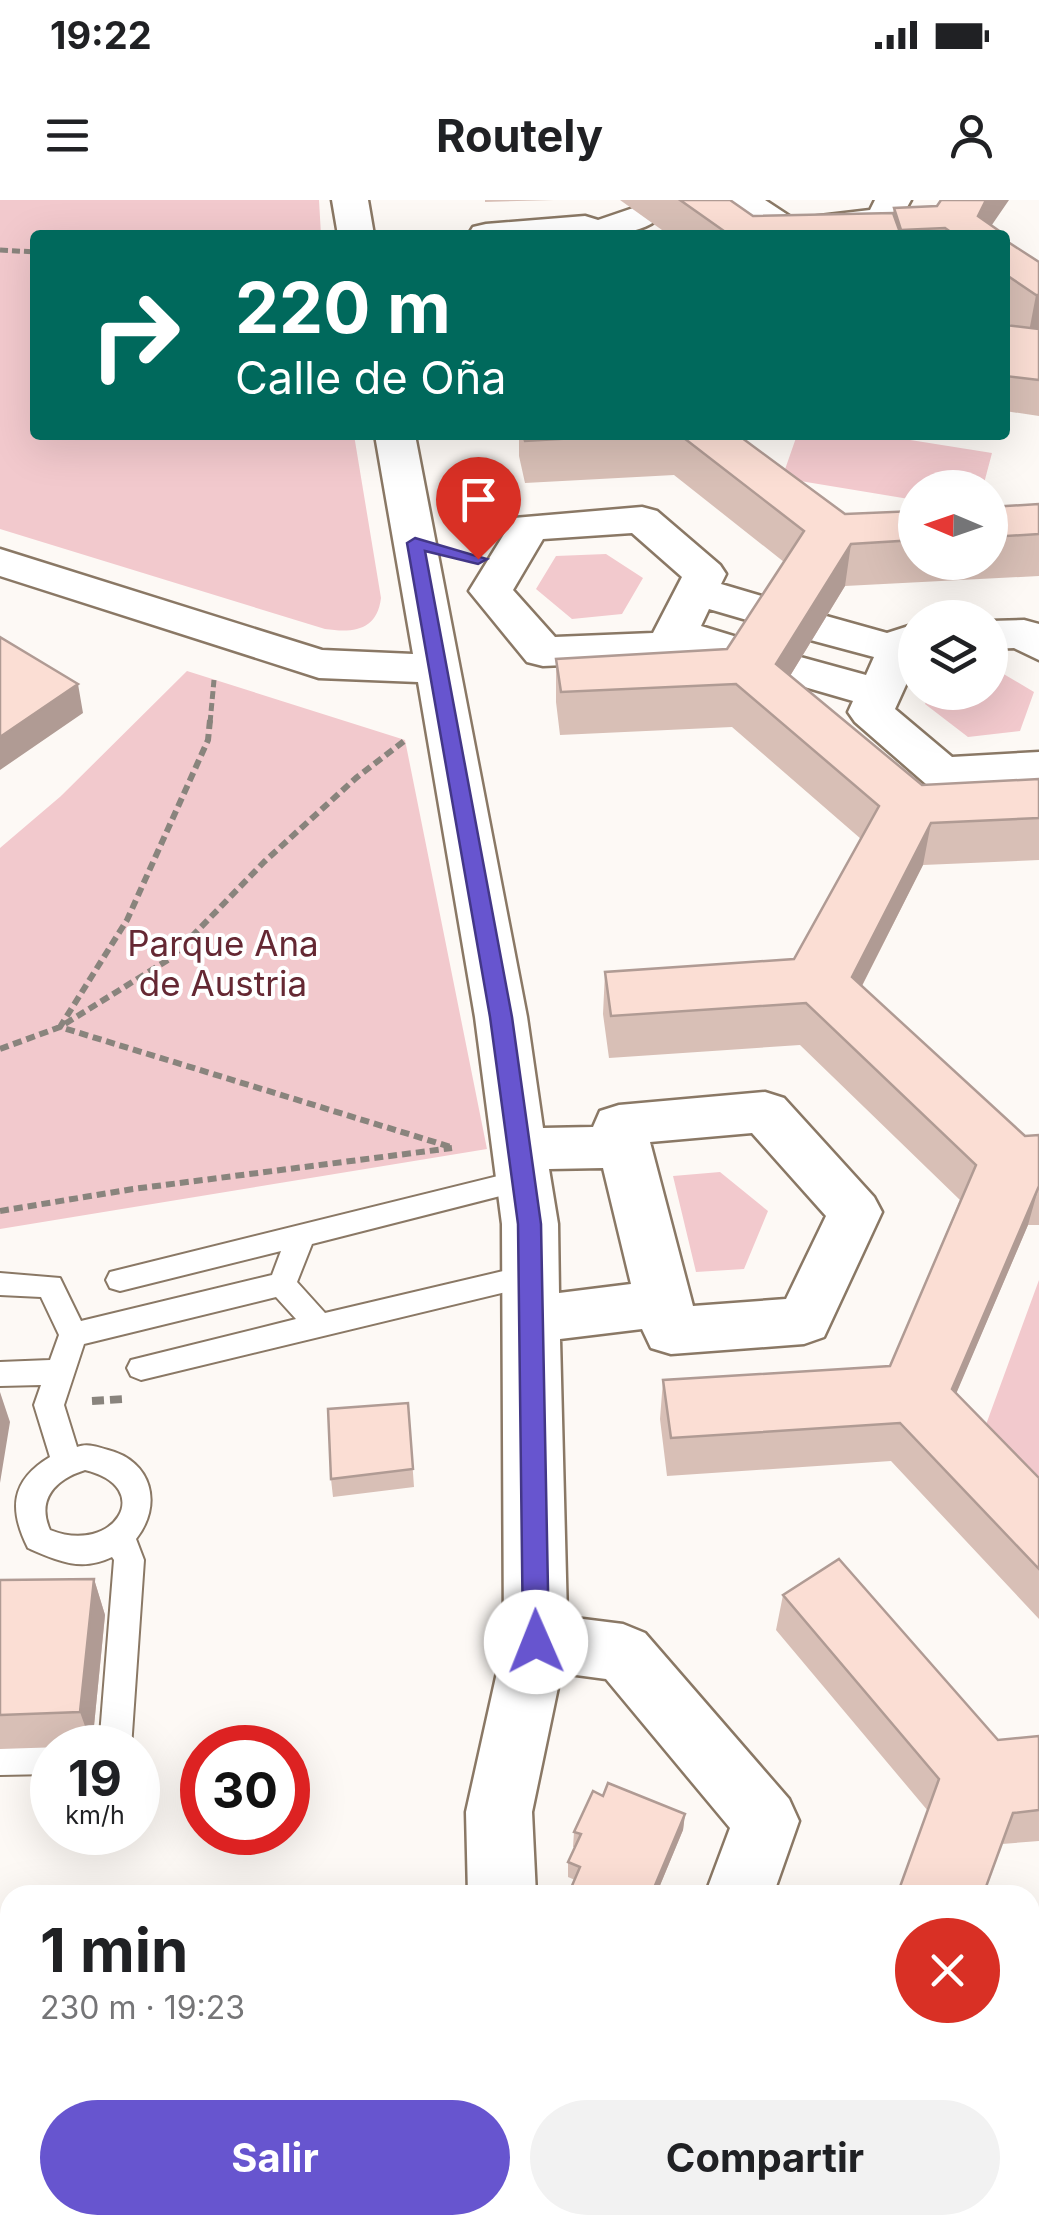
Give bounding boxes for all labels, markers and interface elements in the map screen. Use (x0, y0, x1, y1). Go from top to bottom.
text: 19:22 (50, 12, 152, 58)
icon: menu (40, 108, 95, 163)
text: Routely (436, 108, 603, 163)
icon: person (944, 108, 999, 163)
text: 220 m (235, 265, 451, 350)
icon: right (70, 270, 200, 400)
text: Calle de Oña (235, 350, 507, 405)
pin (436, 457, 521, 560)
north arrow (898, 470, 1008, 580)
map controls (898, 470, 1008, 710)
icon: arrive (451, 472, 506, 527)
button: layers (898, 600, 1008, 710)
park label: Parque Ana de Austria (127, 922, 319, 1004)
position arrow (484, 1590, 588, 1694)
speed limit sign: 30 (180, 1725, 310, 1855)
text: 19 (68, 1748, 122, 1808)
text: km/h (65, 1800, 125, 1830)
text: 1 min (40, 1914, 188, 1986)
button: close (895, 1918, 1000, 2023)
text: 230 m · 19:23 (40, 1988, 245, 2027)
button: Salir (40, 2100, 510, 2215)
button: Compartir (530, 2100, 1000, 2215)

